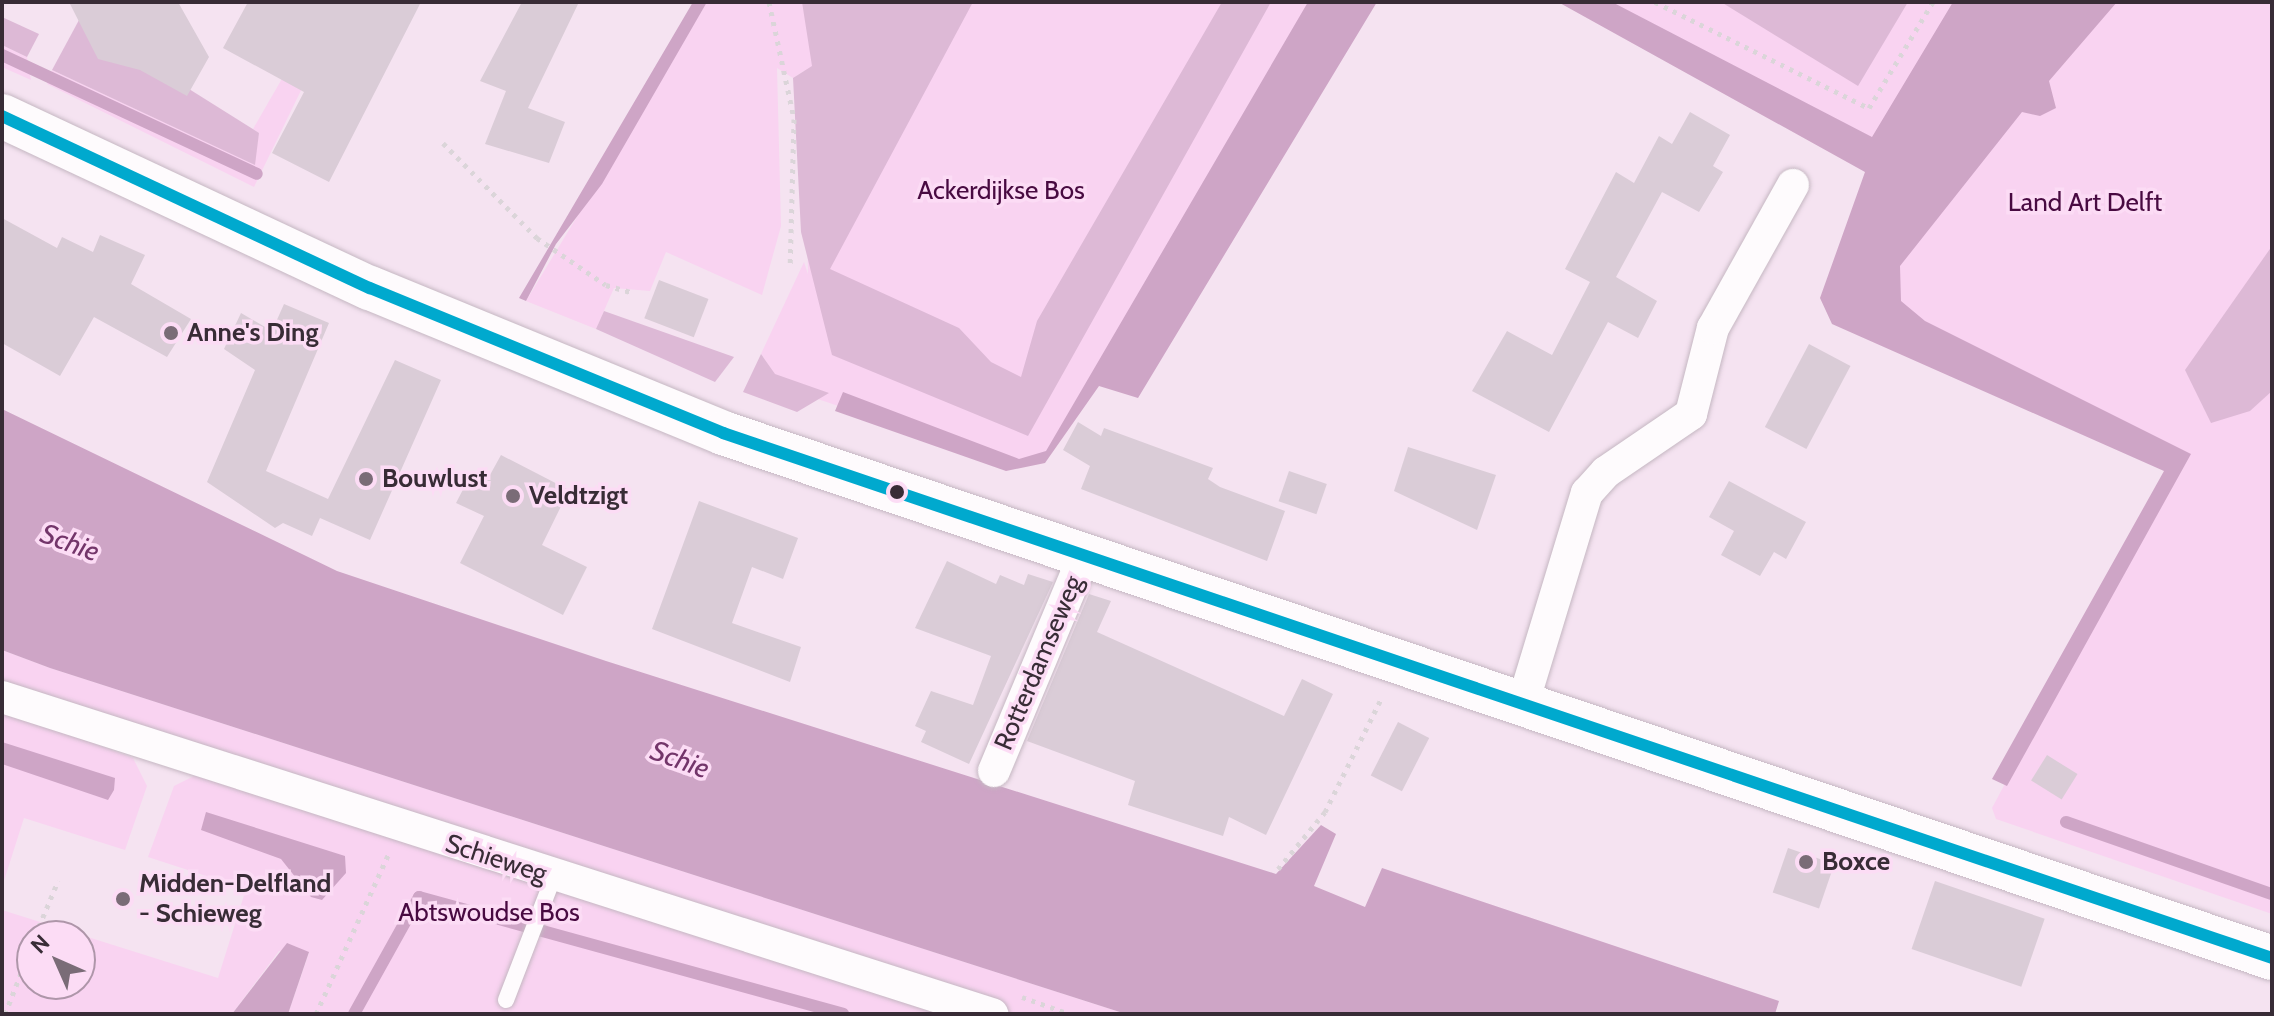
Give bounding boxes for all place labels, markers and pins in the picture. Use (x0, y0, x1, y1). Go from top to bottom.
place label: Anne's Ding (187, 317, 318, 349)
marker: Anne's Ding (162, 324, 180, 342)
place label: Bouwlust (382, 463, 487, 495)
marker: Bouwlust (357, 470, 375, 488)
place label: Veldtzigt (529, 480, 628, 512)
unlabelled marker (889, 484, 905, 500)
marker: Veldtzigt (504, 487, 522, 505)
place label: Boxce (1822, 846, 1890, 878)
marker: Boxce (1797, 853, 1815, 871)
place label: Midden-Delfland - Schieweg (139, 868, 331, 930)
marker: Midden-Delfland - Schieweg (114, 890, 132, 908)

